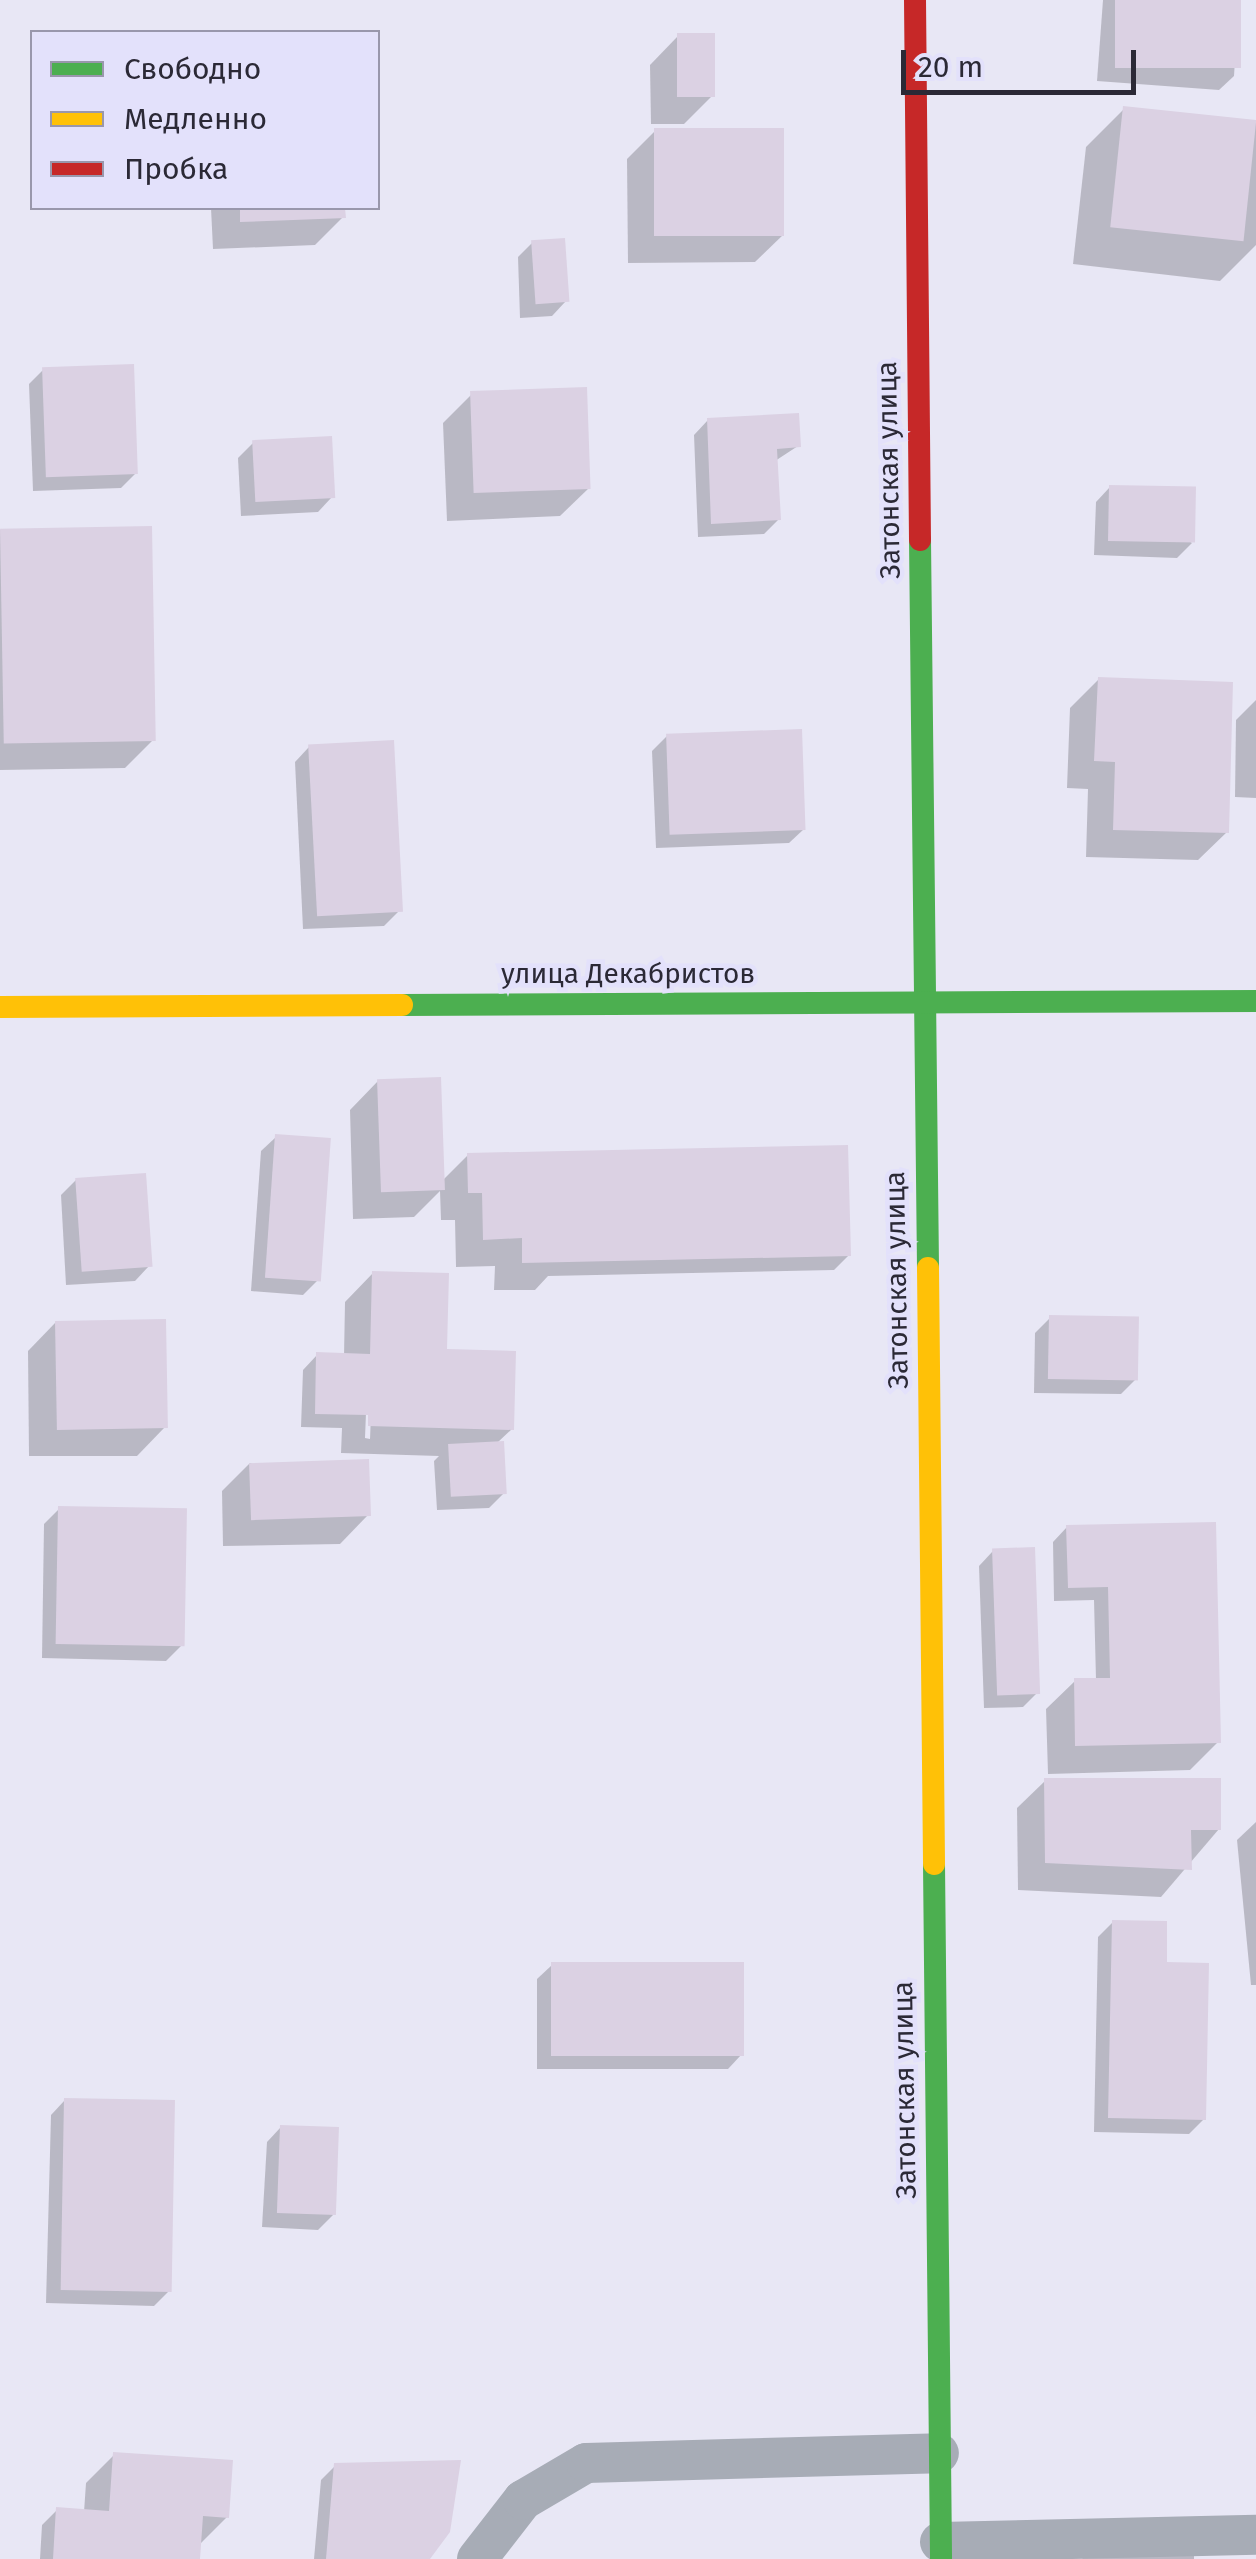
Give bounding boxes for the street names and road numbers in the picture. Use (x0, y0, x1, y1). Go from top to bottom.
street label: Затонская улица (870, 361, 908, 579)
street label: улица Декабристов (501, 957, 755, 991)
street label: Затонская улица (878, 1171, 916, 1389)
street label: Затонская улица (886, 1981, 924, 2199)

